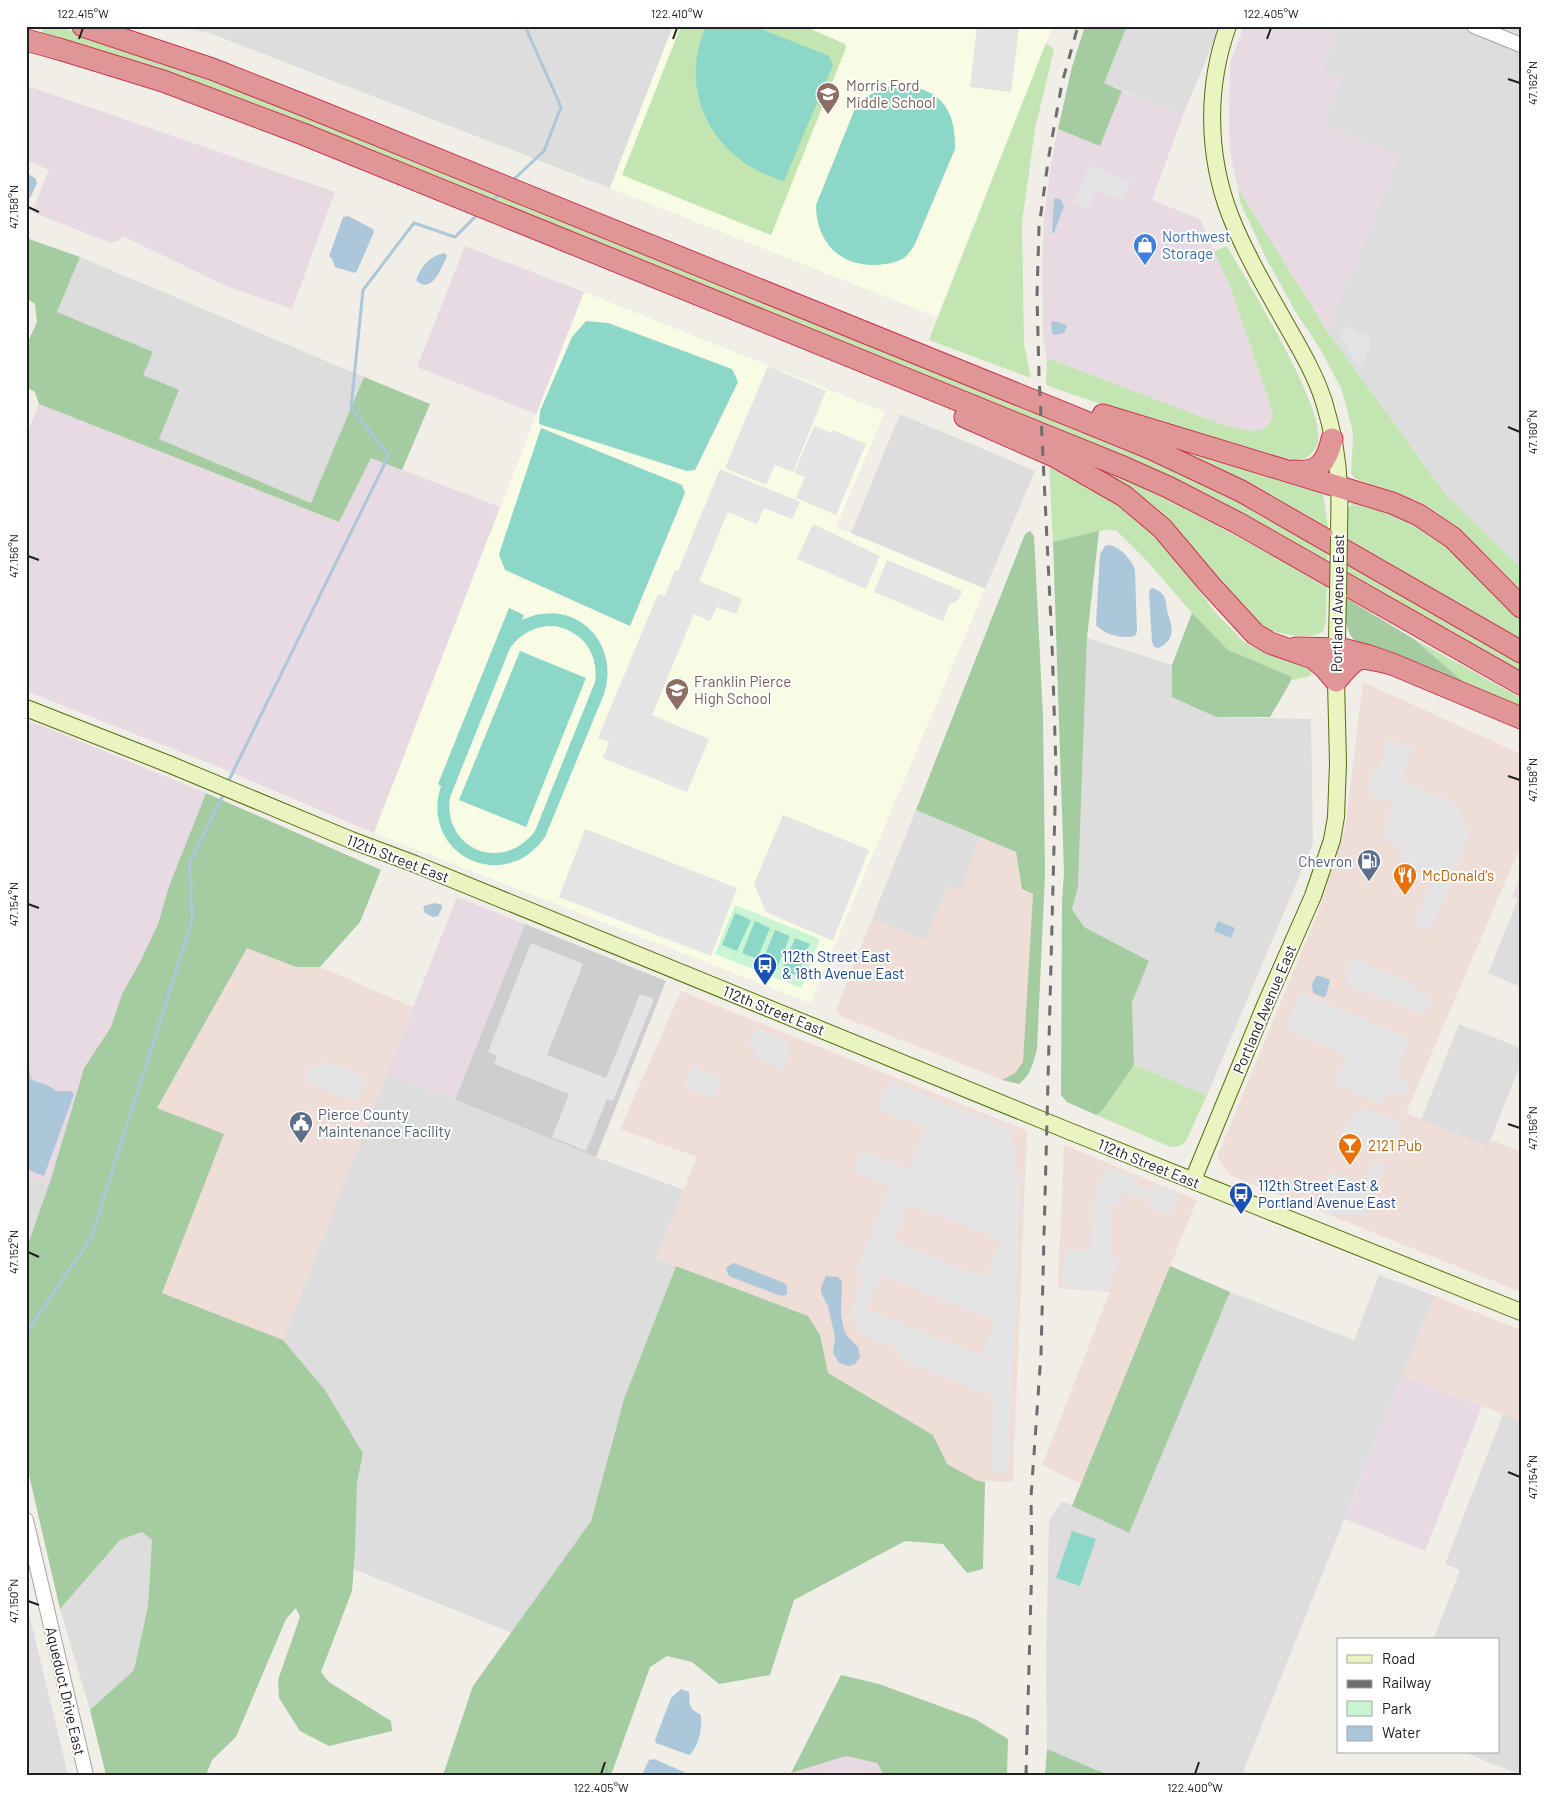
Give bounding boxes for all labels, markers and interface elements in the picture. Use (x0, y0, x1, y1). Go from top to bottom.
text: 122.415°W (57, 6, 109, 20)
text: 122.410°W (651, 6, 703, 20)
text: 122.405°W (1243, 6, 1299, 20)
text: 47.162°N (1525, 61, 1539, 105)
place label: Morris Ford Middle School (846, 76, 936, 111)
school or university icon: Morris Ford Middle School (815, 81, 841, 115)
text: 47.158°N (6, 185, 20, 229)
place label: Northwest Storage (1162, 227, 1230, 262)
shop icon: Northwest Storage (1132, 232, 1158, 266)
text: 47.160°N (1525, 410, 1539, 454)
text: 47.156°N (6, 534, 20, 578)
street label: Portland Avenue East (1327, 534, 1347, 672)
place label: Franklin Pierce High School (694, 672, 791, 707)
school or university icon: Franklin Pierce High School (664, 677, 690, 711)
text: 47.158°N (1525, 758, 1539, 802)
street label: 112th Street East (344, 830, 452, 886)
fuel station icon: Chevron (1356, 848, 1382, 882)
place label: Chevron (1298, 852, 1352, 870)
restaurant icon: McDonald's (1392, 862, 1418, 896)
place label: McDonald's (1422, 866, 1494, 884)
text: 47.154°N (6, 882, 20, 926)
street label: Portland Avenue East (1229, 942, 1299, 1076)
place label: 112th Street East & 18th Avenue East (782, 947, 905, 982)
bus stop icon: 112th Street East & 18th Avenue East (752, 952, 778, 986)
street label: 112th Street East (720, 981, 828, 1039)
place label: Pierce County Maintenance Facility (318, 1105, 451, 1140)
text: 47.156°N (1525, 1106, 1539, 1150)
public building icon: Pierce County Maintenance Facility (288, 1110, 314, 1144)
bar icon: 2121 Pub (1337, 1132, 1363, 1166)
street label: 112th Street East (1095, 1134, 1203, 1192)
place label: 2121 Pub (1368, 1136, 1422, 1154)
place label: 112th Street East & Portland Avenue East (1258, 1176, 1396, 1211)
bus stop icon: 112th Street East & Portland Avenue East (1228, 1181, 1254, 1215)
text: 47.152°N (6, 1230, 20, 1274)
text: 47.154°N (1525, 1455, 1539, 1499)
text: 47.150°N (6, 1579, 20, 1623)
street label: Aqueduct Drive East (42, 1625, 90, 1757)
legend (1337, 1638, 1500, 1754)
text: Road (1382, 1649, 1415, 1667)
text: Railway (1382, 1673, 1431, 1691)
text: Park (1382, 1699, 1412, 1717)
text: Water (1382, 1723, 1421, 1741)
text: 122.405°W (573, 1780, 629, 1794)
text: 122.400°W (1167, 1780, 1223, 1794)

